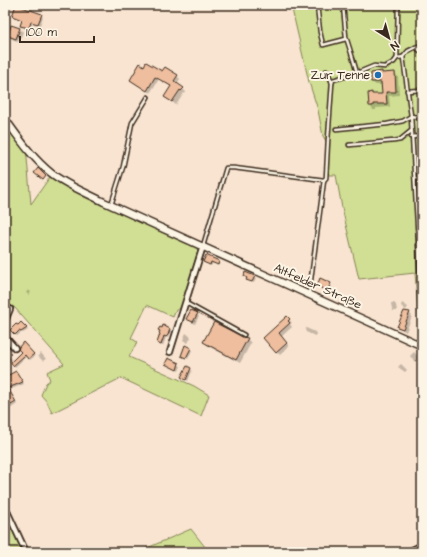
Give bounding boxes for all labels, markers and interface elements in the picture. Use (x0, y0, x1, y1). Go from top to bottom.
scale bar (20, 18, 94, 44)
north arrow (369, 18, 409, 58)
text: 100 m (26, 24, 57, 41)
text: N (387, 38, 402, 54)
place label: Zur Tenne (311, 67, 371, 84)
marker: Zur Tenne (373, 70, 383, 80)
street label: Altfelder Straße (271, 260, 365, 314)

